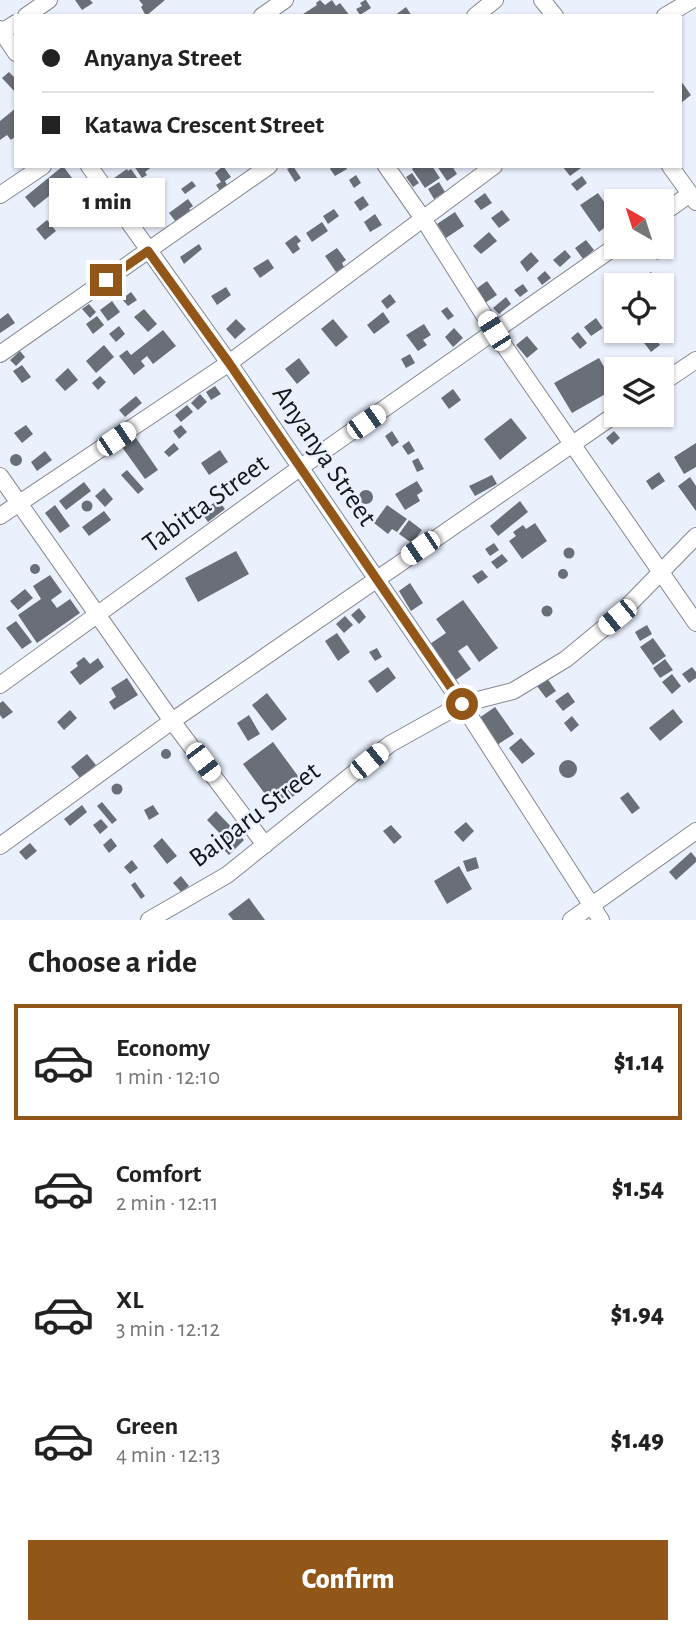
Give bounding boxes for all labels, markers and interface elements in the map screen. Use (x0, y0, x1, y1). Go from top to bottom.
text: Anyanya Street (84, 45, 242, 71)
text: Katawa Crescent Street (84, 112, 324, 138)
callout: 1 min (48, 178, 164, 228)
north arrow (604, 189, 674, 259)
map controls (604, 189, 674, 427)
text: 1 min (83, 191, 131, 214)
route end (90, 264, 122, 296)
button: locate (604, 273, 674, 343)
car (474, 308, 515, 354)
button: layers (604, 357, 674, 427)
street label: Anyanya Street (267, 381, 381, 531)
car (343, 401, 390, 443)
car (93, 419, 140, 459)
street label: Tabitta Street (138, 449, 274, 559)
car (397, 528, 444, 568)
car (595, 596, 640, 638)
route start (446, 688, 478, 720)
car (182, 739, 225, 785)
car (347, 740, 392, 782)
street label: Baiparu Street (184, 757, 326, 873)
text: Choose a ride (28, 946, 197, 978)
icon: car (32, 1031, 95, 1094)
text: Economy (116, 1035, 210, 1061)
text: $1.14 (614, 1049, 664, 1075)
text: 1 min · 12:10 (116, 1066, 220, 1089)
icon: car (32, 1157, 95, 1220)
text: Comfort (116, 1161, 201, 1187)
text: $1.54 (612, 1175, 664, 1201)
text: 2 min · 12:11 (116, 1192, 218, 1215)
icon: car (32, 1283, 95, 1346)
text: XL (116, 1287, 143, 1313)
text: $1.94 (611, 1301, 664, 1327)
text: 3 min · 12:12 (116, 1318, 220, 1341)
icon: car (32, 1409, 95, 1472)
text: Green (116, 1413, 178, 1439)
text: $1.49 (611, 1427, 664, 1453)
text: 4 min · 12:13 (116, 1444, 221, 1467)
button: Confirm (28, 1540, 668, 1620)

